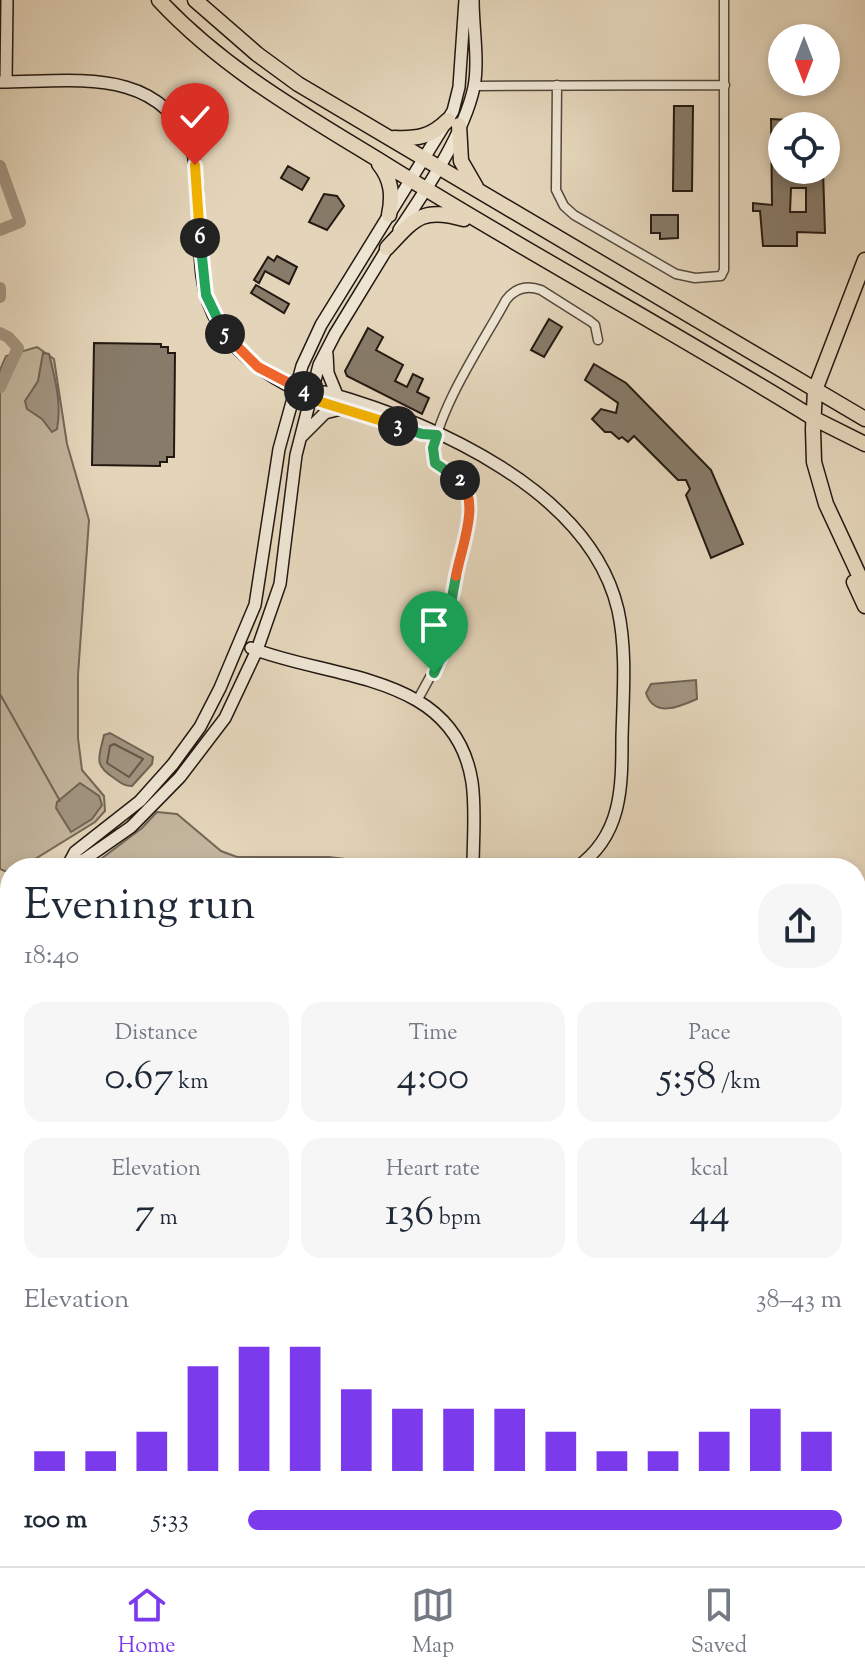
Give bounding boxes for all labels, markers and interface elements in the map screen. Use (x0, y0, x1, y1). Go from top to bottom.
north arrow (768, 24, 840, 96)
map controls (768, 24, 840, 184)
pin (161, 83, 229, 165)
icon: check (173, 95, 217, 139)
button: locate (768, 112, 840, 184)
pin: 6 (180, 218, 220, 258)
text: 6 (195, 222, 205, 254)
pin: 5 (205, 314, 245, 354)
text: 5 (221, 318, 229, 350)
pin: 4 (284, 371, 324, 411)
text: 4 (298, 375, 310, 407)
pin: 3 (378, 406, 418, 446)
text: 3 (394, 410, 402, 442)
pin: 2 (440, 460, 480, 500)
text: 2 (455, 464, 465, 496)
pin (400, 591, 468, 673)
icon: arrive (412, 603, 456, 647)
text: Evening run (24, 876, 256, 939)
button: share (758, 884, 842, 968)
text: 18:40 (24, 938, 79, 975)
text: Distance (115, 1018, 198, 1050)
text: Time (409, 1018, 457, 1050)
text: Pace (689, 1018, 731, 1050)
text: 0.67 (104, 1050, 174, 1107)
text: 4:00 (397, 1050, 469, 1107)
text: 5:58 (659, 1050, 716, 1107)
text: km (174, 1067, 208, 1099)
text: /km (716, 1067, 761, 1099)
text: Elevation (112, 1154, 201, 1186)
text: Heart rate (386, 1154, 480, 1186)
text: kcal (691, 1154, 729, 1186)
text: 7 (135, 1186, 155, 1243)
text: 136 (385, 1186, 434, 1243)
text: 44 (689, 1186, 730, 1243)
text: m (155, 1203, 178, 1235)
text: bpm (434, 1203, 481, 1235)
text: Elevation (24, 1282, 129, 1319)
text: 38–43 m (756, 1282, 842, 1319)
text: 100 m (24, 1502, 87, 1539)
text: 5:33 (152, 1502, 189, 1539)
tab: Home (118, 1583, 175, 1663)
tab: Map (411, 1583, 455, 1663)
tab: Saved (691, 1583, 747, 1663)

